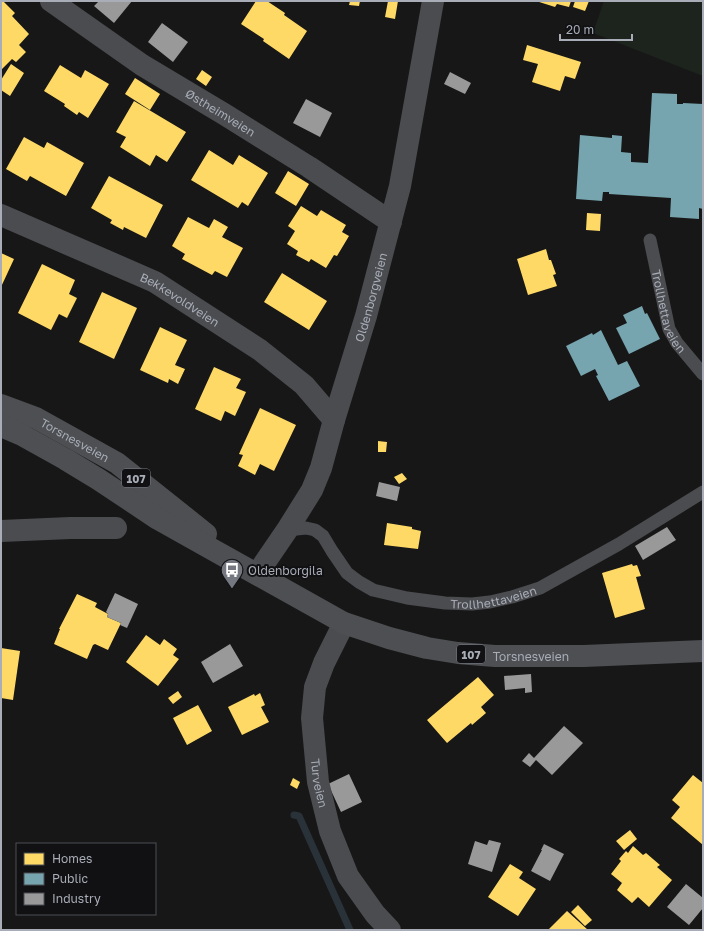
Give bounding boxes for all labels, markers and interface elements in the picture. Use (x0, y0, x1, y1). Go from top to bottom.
scale bar (560, 16, 632, 42)
text: 20 m (566, 22, 594, 37)
street label: Østheimveien (183, 85, 258, 139)
street label: Oldenborgveien (351, 251, 390, 344)
street label: Trollhettaveien (649, 268, 689, 356)
street label: Bekkevoldveien (138, 269, 222, 329)
street label: Torsnesveien (38, 415, 112, 465)
road number: 107 (122, 469, 150, 487)
bus stop icon: Oldenborgila (219, 557, 245, 590)
place label: Oldenborgila (248, 563, 323, 578)
street label: Trollhettaveien (450, 582, 538, 612)
road number: 107 (457, 645, 485, 663)
street label: Torsnesveien (493, 649, 569, 664)
street label: Turveien (308, 758, 331, 809)
legend (16, 843, 156, 915)
text: Homes (52, 851, 92, 866)
text: Public (52, 871, 89, 886)
text: Industry (52, 891, 101, 906)

